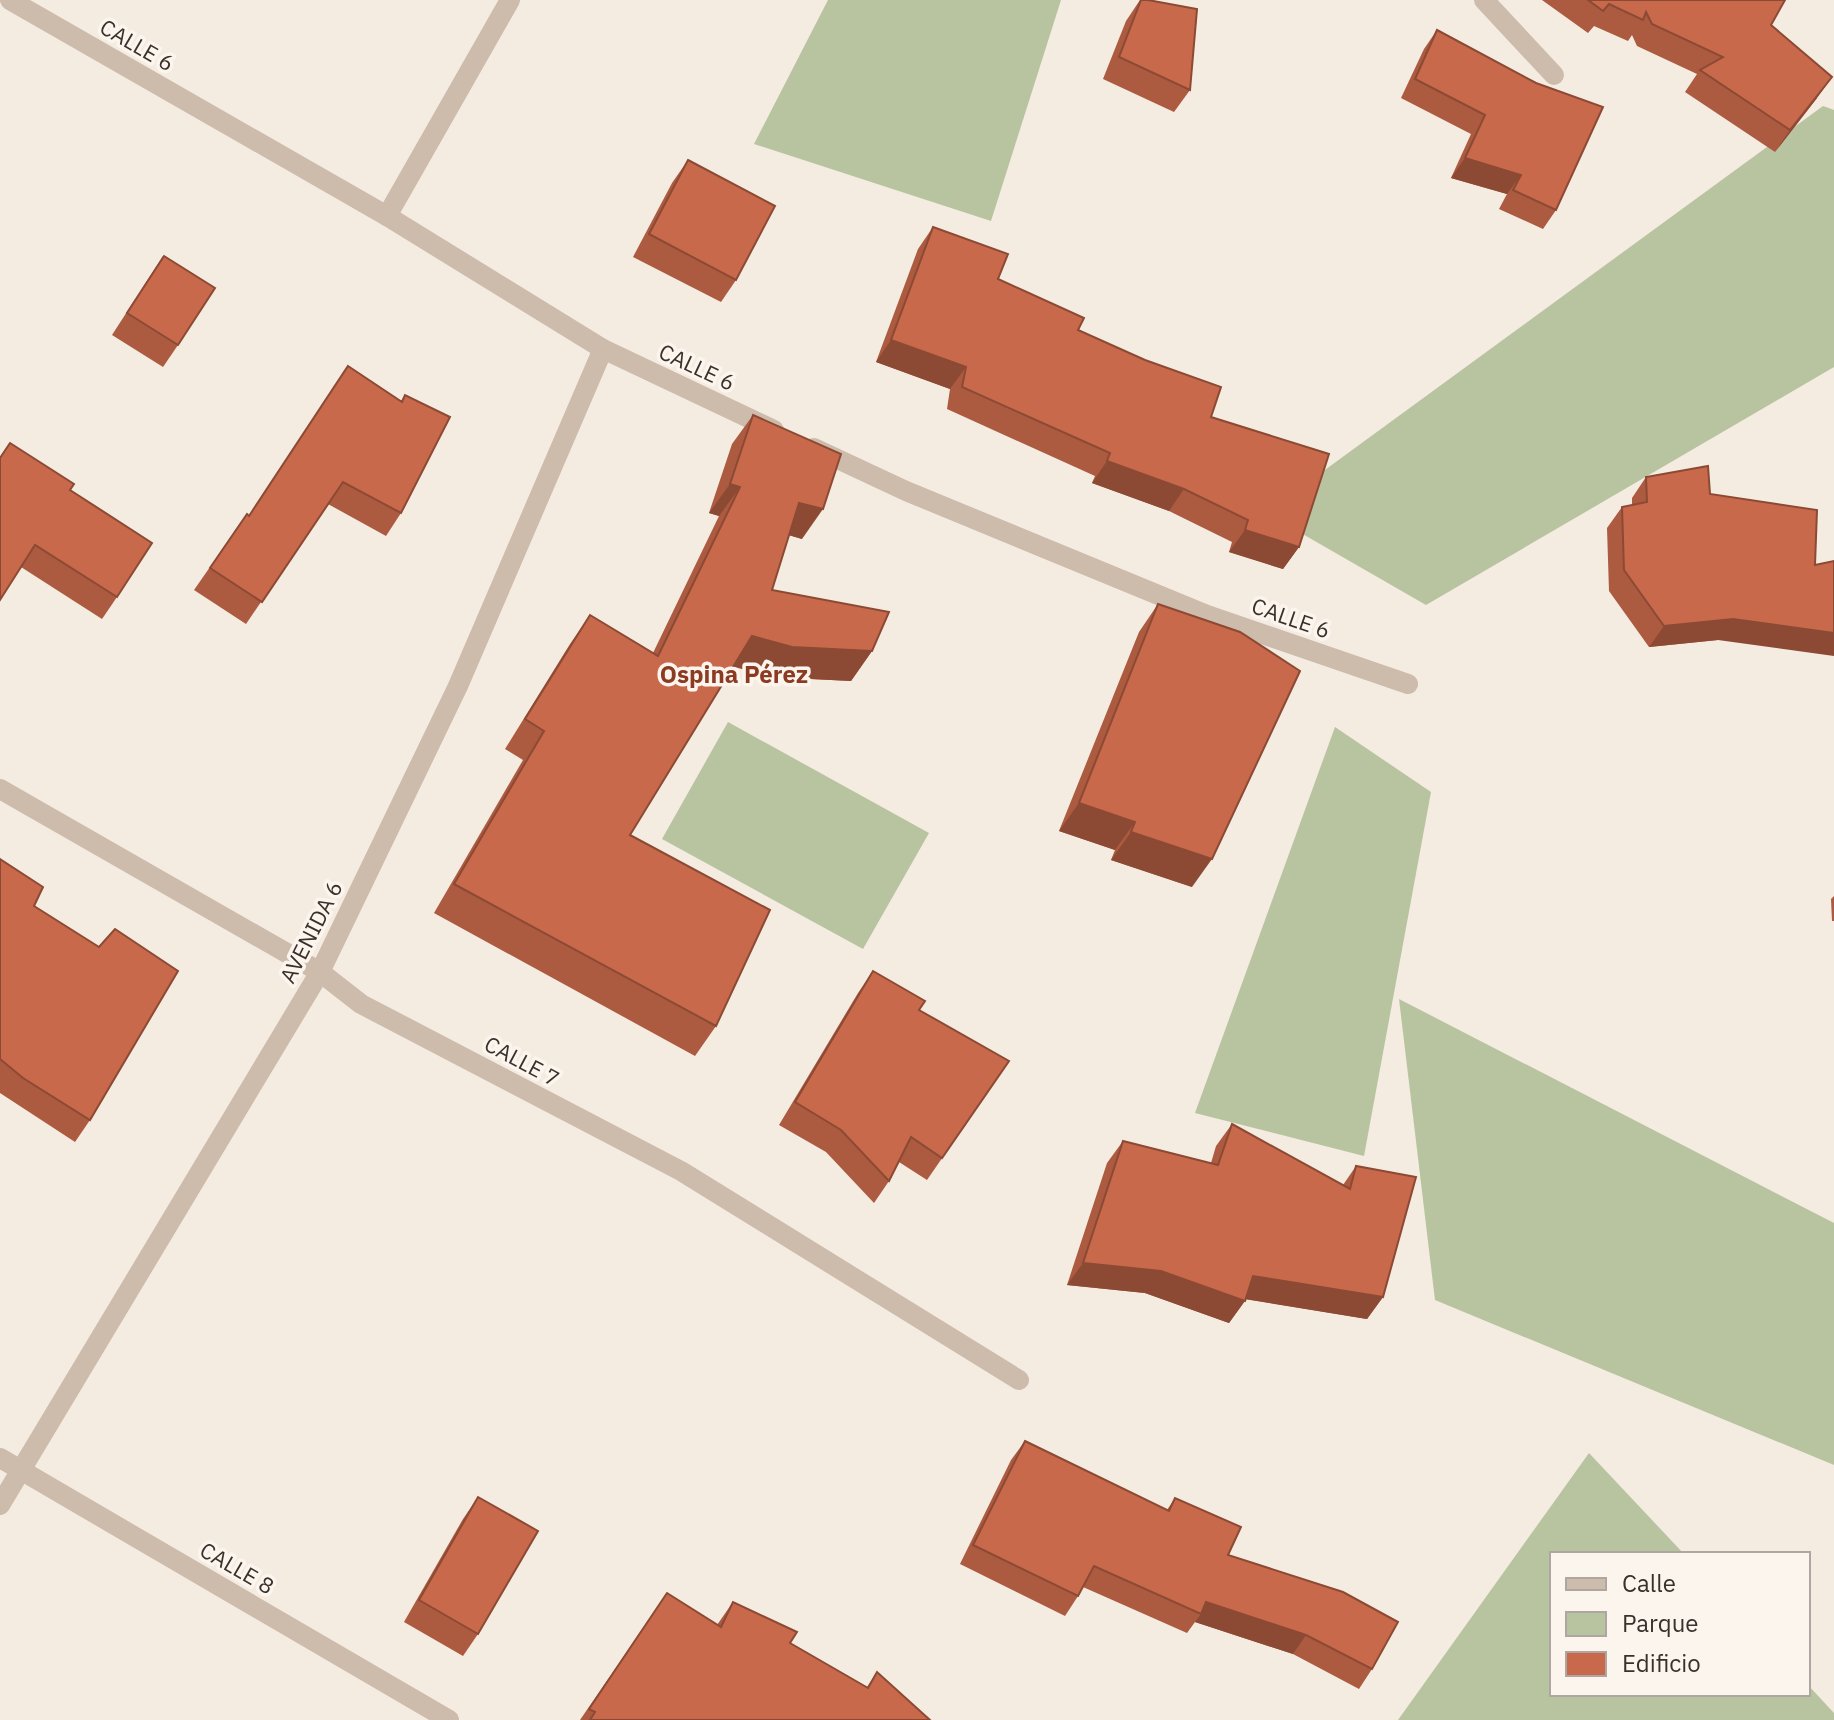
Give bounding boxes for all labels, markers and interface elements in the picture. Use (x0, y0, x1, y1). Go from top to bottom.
street label: CALLE 6 (95, 12, 180, 77)
street label: CALLE 6 (654, 336, 740, 397)
street label: CALLE 6 (1248, 591, 1334, 644)
district label: Ospina Pérez (660, 658, 808, 690)
street label: AVENIDA 6 (272, 876, 349, 988)
street label: CALLE 7 (480, 1029, 565, 1092)
street label: CALLE 8 (195, 1535, 280, 1600)
legend (1550, 1552, 1810, 1696)
text: Calle (1622, 1567, 1676, 1599)
text: Parque (1622, 1607, 1699, 1639)
text: Edificio (1622, 1647, 1701, 1679)

